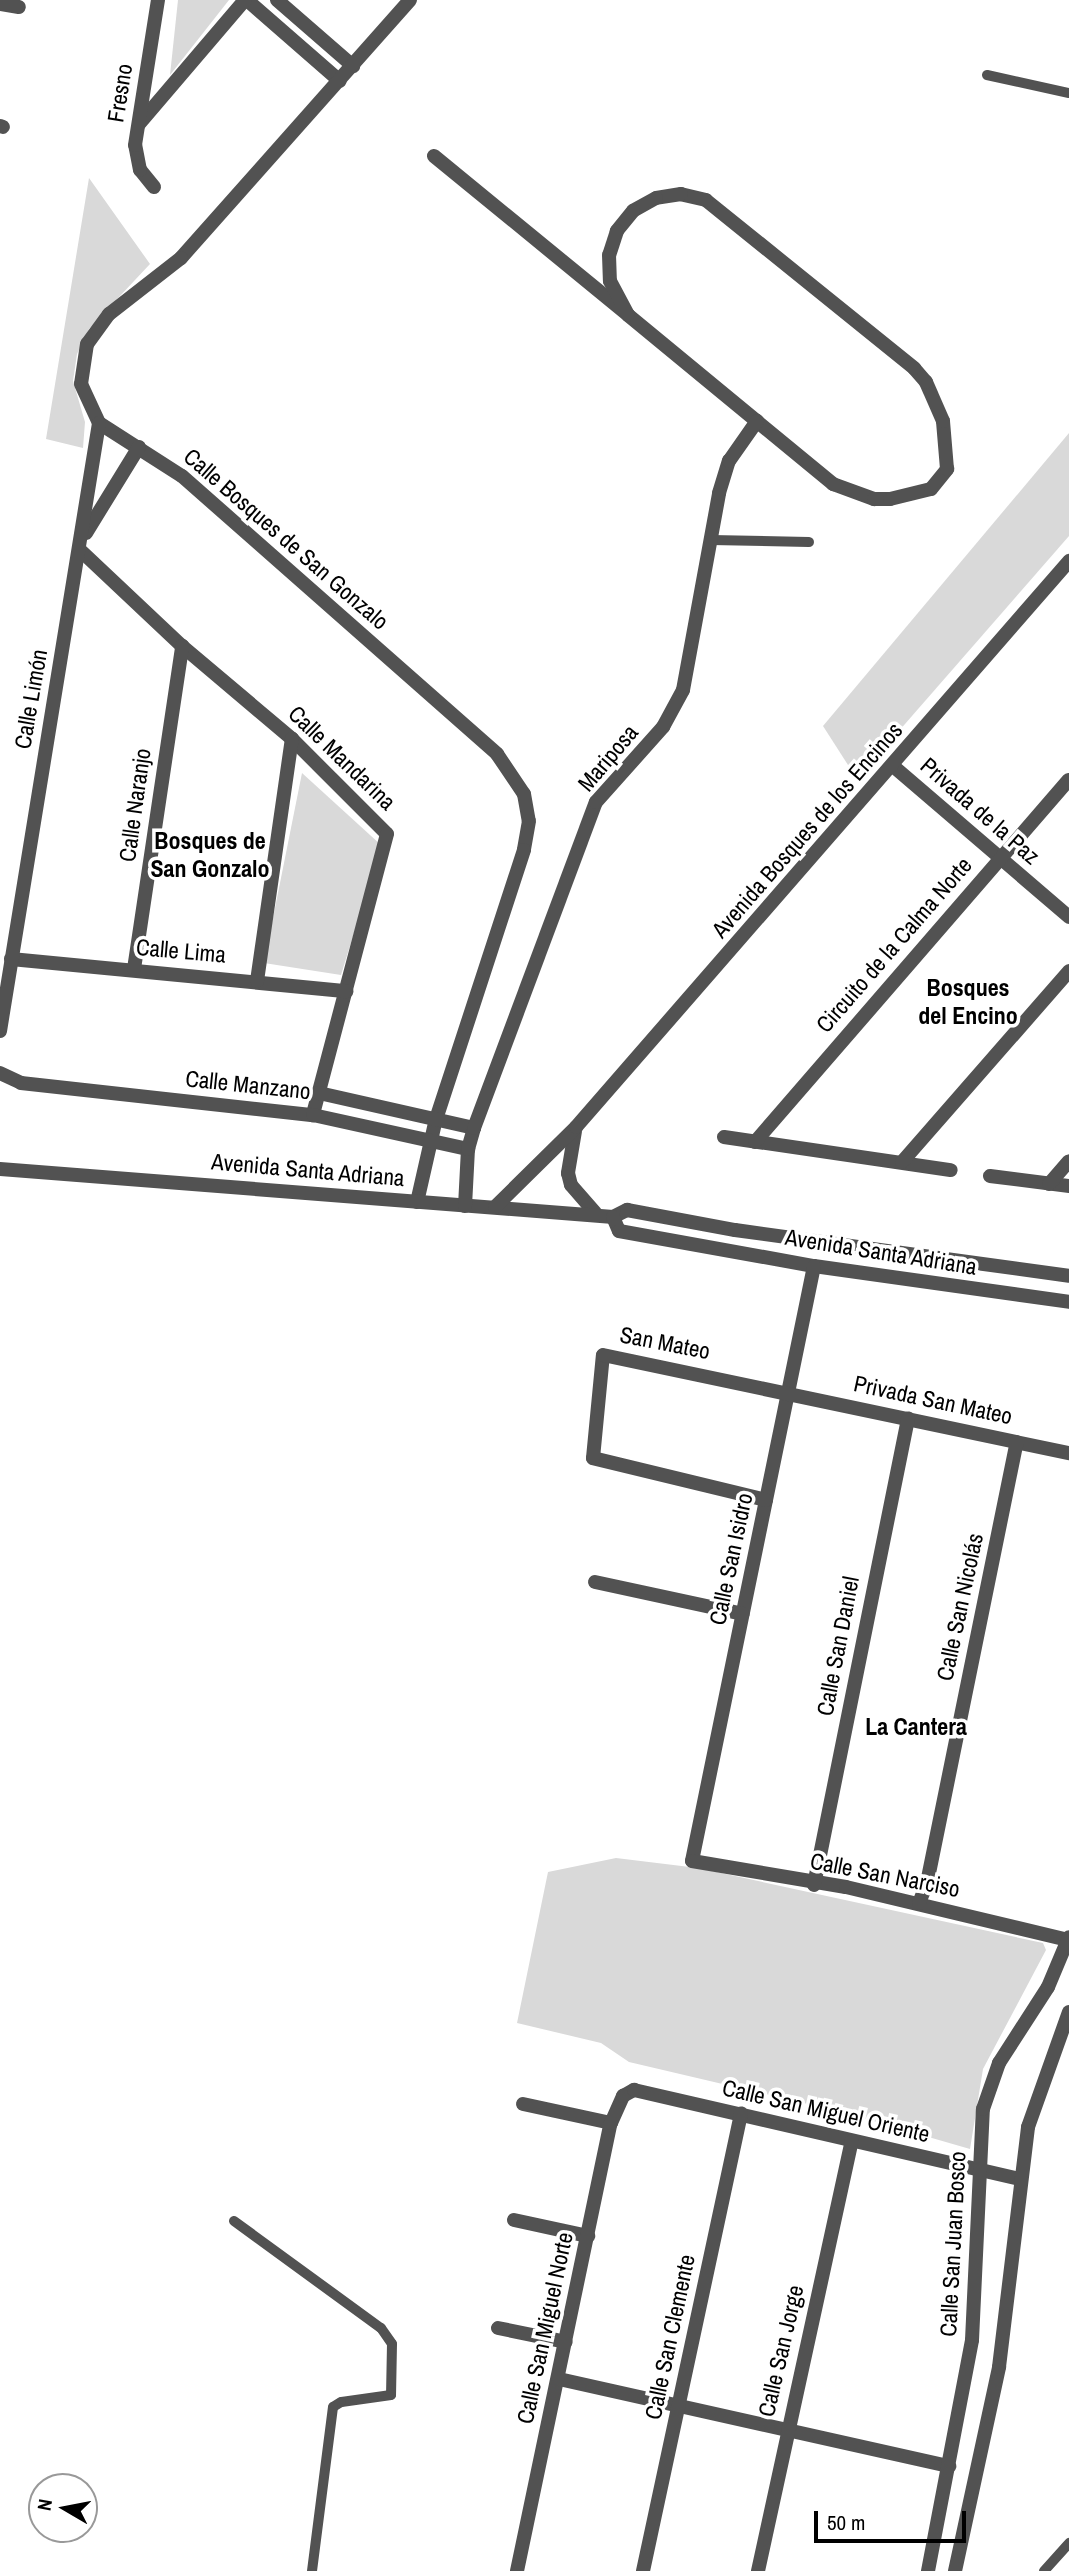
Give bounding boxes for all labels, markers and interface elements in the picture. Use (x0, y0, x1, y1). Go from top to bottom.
street label: Fresno (102, 62, 138, 124)
street label: Calle Bosques de San Gonzalo (178, 443, 394, 635)
street label: Calle Limón (9, 647, 53, 751)
street label: Calle Mandarina (283, 700, 401, 816)
street label: Avenida Bosques de los Encinos (706, 717, 908, 943)
street label: Mariposa (572, 719, 644, 797)
street label: Calle Naranjo (113, 747, 157, 863)
street label: Privada de la Paz (915, 752, 1045, 870)
district label: Bosques de San Gonzalo (150, 827, 270, 883)
street label: Circuito de la Calma Norte (810, 852, 978, 1038)
street label: Calle Lima (135, 933, 227, 969)
district label: Bosques del Encino (918, 974, 1018, 1030)
street label: Calle Manzano (184, 1065, 312, 1105)
street label: Avenida Santa Adriana (210, 1148, 406, 1192)
street label: Avenida Santa Adriana (783, 1223, 979, 1281)
street label: San Mateo (618, 1321, 712, 1365)
street label: Privada San Mateo (851, 1370, 1015, 1430)
street label: Calle San Isidro (704, 1491, 758, 1627)
street label: Calle San Nicolás (931, 1531, 989, 1683)
street label: Calle San Daniel (811, 1574, 865, 1718)
district label: La Cantera (865, 1713, 967, 1741)
street label: Calle San Narciso (808, 1847, 962, 1903)
street label: Calle San Miguel Oriente (720, 2074, 932, 2148)
street label: Calle San Juan Bosco (934, 2151, 972, 2337)
street label: Calle San Miguel Norte (511, 2230, 579, 2426)
street label: Calle San Clemente (639, 2252, 701, 2422)
street label: Calle San Jorge (752, 2283, 810, 2419)
north arrow (28, 2473, 98, 2543)
text: N (31, 2497, 58, 2512)
scale bar (817, 2498, 969, 2542)
text: 50 m (827, 2508, 865, 2537)

